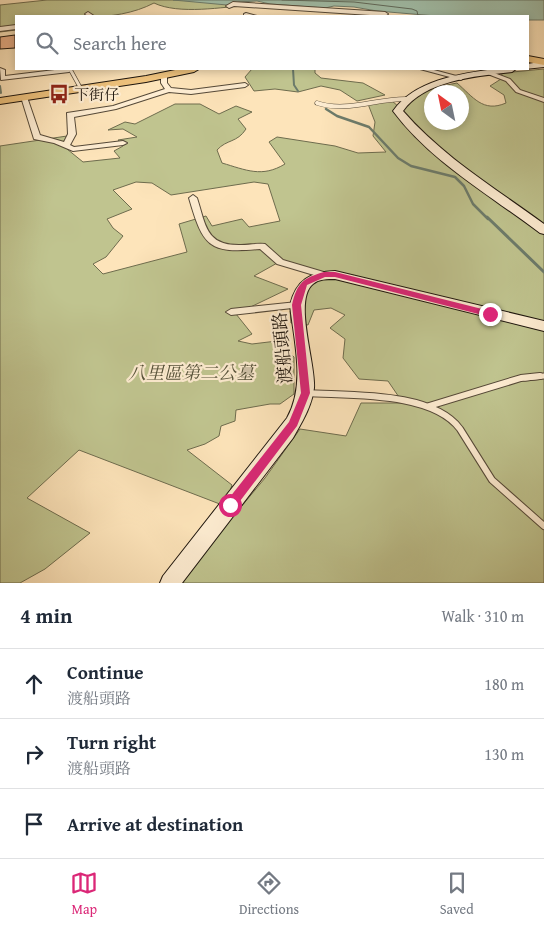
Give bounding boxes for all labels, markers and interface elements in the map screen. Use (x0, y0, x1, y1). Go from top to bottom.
search box (15, 15, 529, 70)
icon: search (33, 29, 61, 57)
text: Search here (73, 29, 167, 57)
bus stop icon: 下街仔 (48, 83, 70, 105)
place label: 下街仔 (74, 84, 119, 105)
north arrow (424, 85, 469, 130)
route end (479, 303, 502, 326)
street label: 渡船頭路 (265, 311, 299, 385)
park label: 八里區第二公墓 (128, 359, 257, 386)
route start (219, 494, 242, 517)
text: 4 min (20, 600, 72, 631)
text: Walk · 310 m (441, 604, 524, 628)
text: Continue (67, 658, 144, 686)
icon: ahead (20, 670, 48, 698)
text: 180 m (484, 672, 524, 696)
text: 渡船頭路 (67, 686, 131, 710)
text: Turn right (67, 728, 156, 756)
icon: right (20, 740, 48, 768)
text: 130 m (484, 742, 524, 766)
text: 渡船頭路 (67, 756, 131, 780)
icon: arrive (20, 810, 48, 838)
text: Arrive at destination (67, 810, 243, 838)
tab: Map (70, 869, 98, 919)
tab: Directions (239, 869, 299, 919)
tab: Saved (440, 869, 474, 919)

